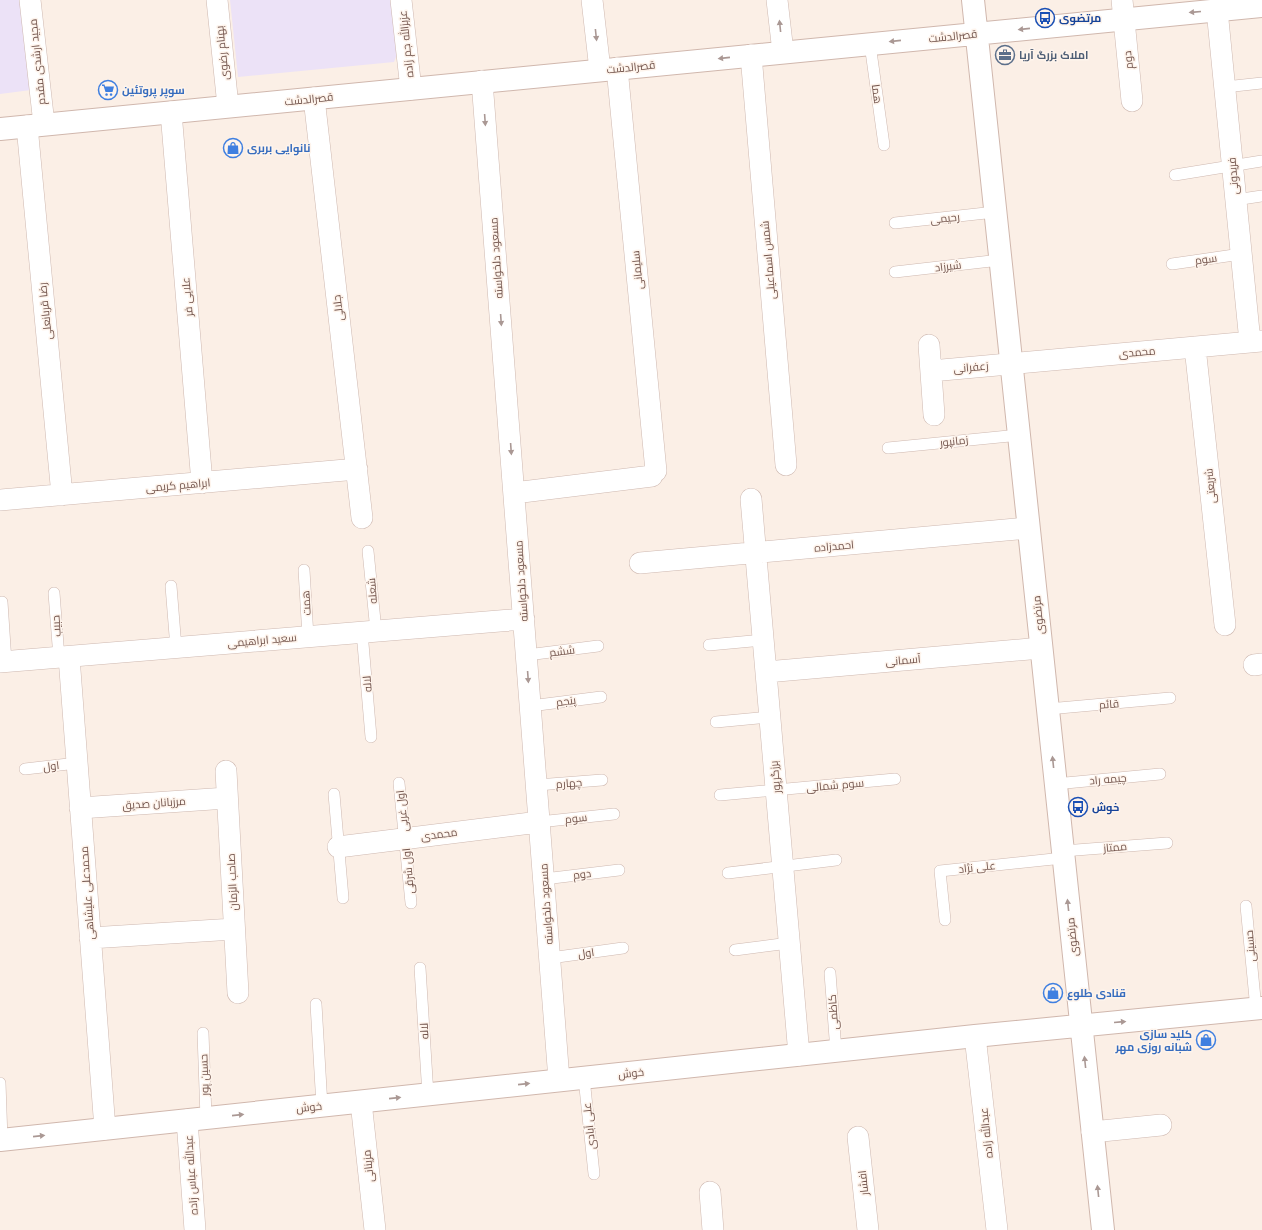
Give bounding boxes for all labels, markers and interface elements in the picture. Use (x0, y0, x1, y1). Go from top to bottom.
bus stop icon: مرتضوی (1034, 7, 1056, 29)
one-way arrow (1189, 9, 1201, 15)
street label: عزیزالله جم زاده (395, 10, 417, 78)
place label: مرتضوی (1059, 12, 1101, 26)
street label: مجید ارشدی مقدم (27, 18, 49, 106)
one-way arrow (777, 20, 784, 32)
street label: بهنام رضوی (213, 25, 233, 81)
one-way arrow (1018, 25, 1030, 32)
street label: قصرالدشت (928, 27, 978, 46)
one-way arrow (593, 29, 599, 41)
one-way arrow (889, 38, 901, 45)
office icon: املاک بزرگ آریا (994, 44, 1016, 66)
place label: املاک بزرگ آریا (1019, 49, 1089, 62)
street label: دوم (1121, 50, 1137, 70)
one-way arrow (718, 55, 730, 61)
street label: قصرالدشت (606, 58, 656, 77)
supermarket icon: سوپر پروتئین (97, 79, 119, 101)
place label: سوپر پروتئین (122, 84, 185, 99)
street label: هما (870, 84, 884, 104)
street label: قصرالدشت (284, 90, 334, 109)
one-way arrow (482, 114, 489, 126)
shop icon: نانوایی بربری (222, 137, 244, 159)
place label: نانوایی بربری (247, 142, 310, 156)
street label: فریدونی (1225, 157, 1242, 195)
street label: رحیمی (930, 210, 960, 226)
street label: مسعود دلخواسته (487, 217, 506, 299)
street label: شمس اسماعیلی (759, 220, 778, 300)
street label: سلیمانی (629, 250, 646, 290)
street label: سوم (1194, 252, 1218, 268)
street label: شیرزاد (934, 258, 962, 275)
street label: علایی فر (179, 277, 196, 318)
street label: رضا قربانعلی (36, 282, 55, 340)
street label: جلالی (330, 294, 347, 322)
one-way arrow (497, 314, 504, 326)
street label: محمدی (1118, 344, 1156, 361)
street label: زعفرانی (953, 359, 989, 376)
street label: زمانپور (938, 434, 969, 450)
one-way arrow (507, 443, 514, 455)
street label: شریعتی (1202, 468, 1219, 504)
street label: ابراهیم کریمی (145, 476, 211, 496)
street label: احمدزاده (814, 538, 855, 555)
street label: مسعود دلخواسته (512, 540, 531, 622)
street label: شعله (365, 578, 379, 604)
street label: همت (299, 590, 313, 616)
street label: مرتضوی (1030, 595, 1047, 635)
street label: حبیب (49, 615, 63, 637)
street label: سعید ابراهیمی (227, 631, 297, 650)
street label: ششم (548, 643, 576, 661)
street label: آسمانی (885, 652, 921, 669)
one-way arrow (525, 671, 532, 683)
street label: لاله (360, 675, 374, 693)
street label: پنجم (555, 694, 577, 710)
street label: قائم (1098, 697, 1120, 713)
one-way arrow (1050, 756, 1056, 768)
street label: اول (42, 759, 60, 774)
street label: برزگرپور (768, 760, 783, 795)
street label: چیمه راد (1089, 771, 1127, 788)
street label: چهارم (555, 776, 583, 792)
street label: سوم شمالی (806, 776, 865, 795)
street label: اول غربی (394, 789, 411, 832)
street label: مرزبانان صدیق (122, 795, 186, 812)
bus stop icon: خوش (1067, 796, 1089, 818)
place label: خوش (1092, 801, 1119, 815)
street label: سوم (564, 811, 588, 827)
street label: محمدی (420, 826, 458, 843)
street label: ممتاز (1102, 840, 1127, 855)
street label: محمدعلی علیشاهی (78, 846, 97, 940)
street label: اول شرقی (400, 848, 417, 894)
street label: صاحب الزمان (225, 853, 240, 911)
street label: علی نژاد (958, 859, 996, 876)
street label: مسعود دلخواسته (537, 863, 556, 945)
street label: دوم (572, 867, 592, 883)
one-way arrow (1065, 899, 1071, 911)
street label: مرتضوی (1064, 917, 1081, 957)
street label: حسینی (1243, 930, 1258, 962)
street label: اول (577, 946, 595, 961)
shop icon: قنادی طلوع (1042, 982, 1064, 1004)
place label: قنادی طلوع (1067, 987, 1126, 1001)
street label: کاظمی (826, 994, 841, 1030)
one-way arrow (1114, 1018, 1126, 1025)
street label: لاله (418, 1022, 430, 1040)
place label: کلید سازی شبانه روزی مهر (1114, 1028, 1192, 1055)
shop icon: کلید سازی شبانه روزی مهر (1195, 1029, 1217, 1051)
street label: حسین پور (197, 1054, 212, 1097)
one-way arrow (1082, 1056, 1088, 1068)
street label: خوش (618, 1066, 645, 1081)
one-way arrow (518, 1081, 530, 1088)
one-way arrow (389, 1095, 401, 1101)
street label: خوش (296, 1100, 323, 1115)
street label: علی آبادی (581, 1102, 598, 1150)
street label: عبدالله زاده (975, 1107, 996, 1159)
one-way arrow (232, 1111, 244, 1118)
one-way arrow (33, 1132, 45, 1139)
street label: عبدالله عباس زاده (180, 1135, 201, 1216)
street label: مزینانی (360, 1149, 377, 1183)
street label: افشار (856, 1170, 871, 1197)
one-way arrow (1095, 1185, 1102, 1197)

